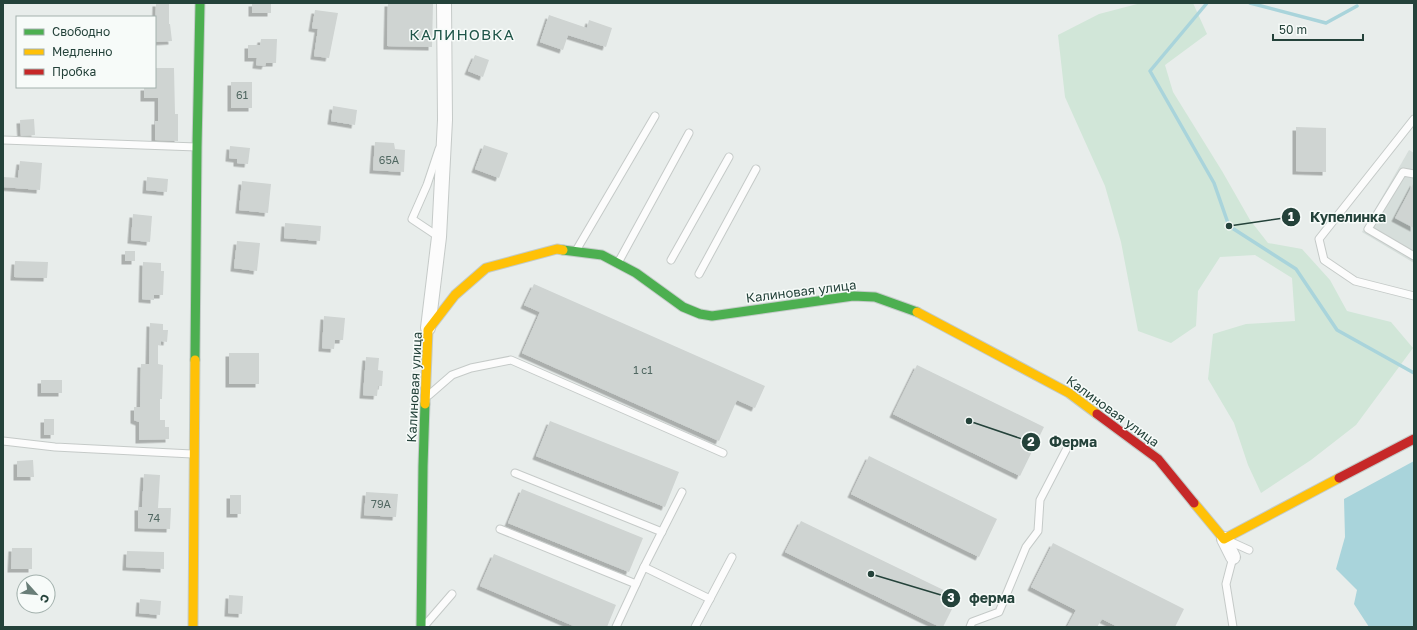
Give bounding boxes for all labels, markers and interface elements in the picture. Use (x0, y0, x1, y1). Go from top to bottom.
legend (16, 16, 156, 88)
scale bar (1273, 16, 1363, 42)
text: 50 m (1279, 22, 1307, 37)
text: Свободно (52, 24, 110, 39)
district label: КАЛИНОВКА (409, 25, 515, 43)
text: Медленно (52, 44, 112, 59)
text: Пробка (52, 64, 96, 79)
house number: 61 (236, 88, 248, 101)
house number: 65А (379, 153, 400, 166)
callout: Купелинка (1281, 204, 1394, 230)
text: Купелинка (1310, 208, 1386, 225)
text: 1 (1288, 209, 1294, 224)
street label: Калиновая улица (745, 276, 857, 306)
street label: Калиновая улица (403, 331, 425, 443)
house number: 1 с1 (633, 363, 653, 376)
street label: Калиновая улица (1063, 372, 1163, 450)
callout: Ферма (1021, 429, 1105, 455)
text: Ферма (1049, 433, 1097, 450)
text: 2 (1027, 434, 1035, 449)
house number: 79А (371, 497, 392, 510)
house number: 74 (148, 511, 161, 524)
north arrow (16, 574, 56, 614)
callout: ферма (941, 585, 1023, 611)
text: ферма (969, 589, 1015, 606)
text: 3 (947, 590, 955, 605)
text: С (38, 592, 53, 605)

